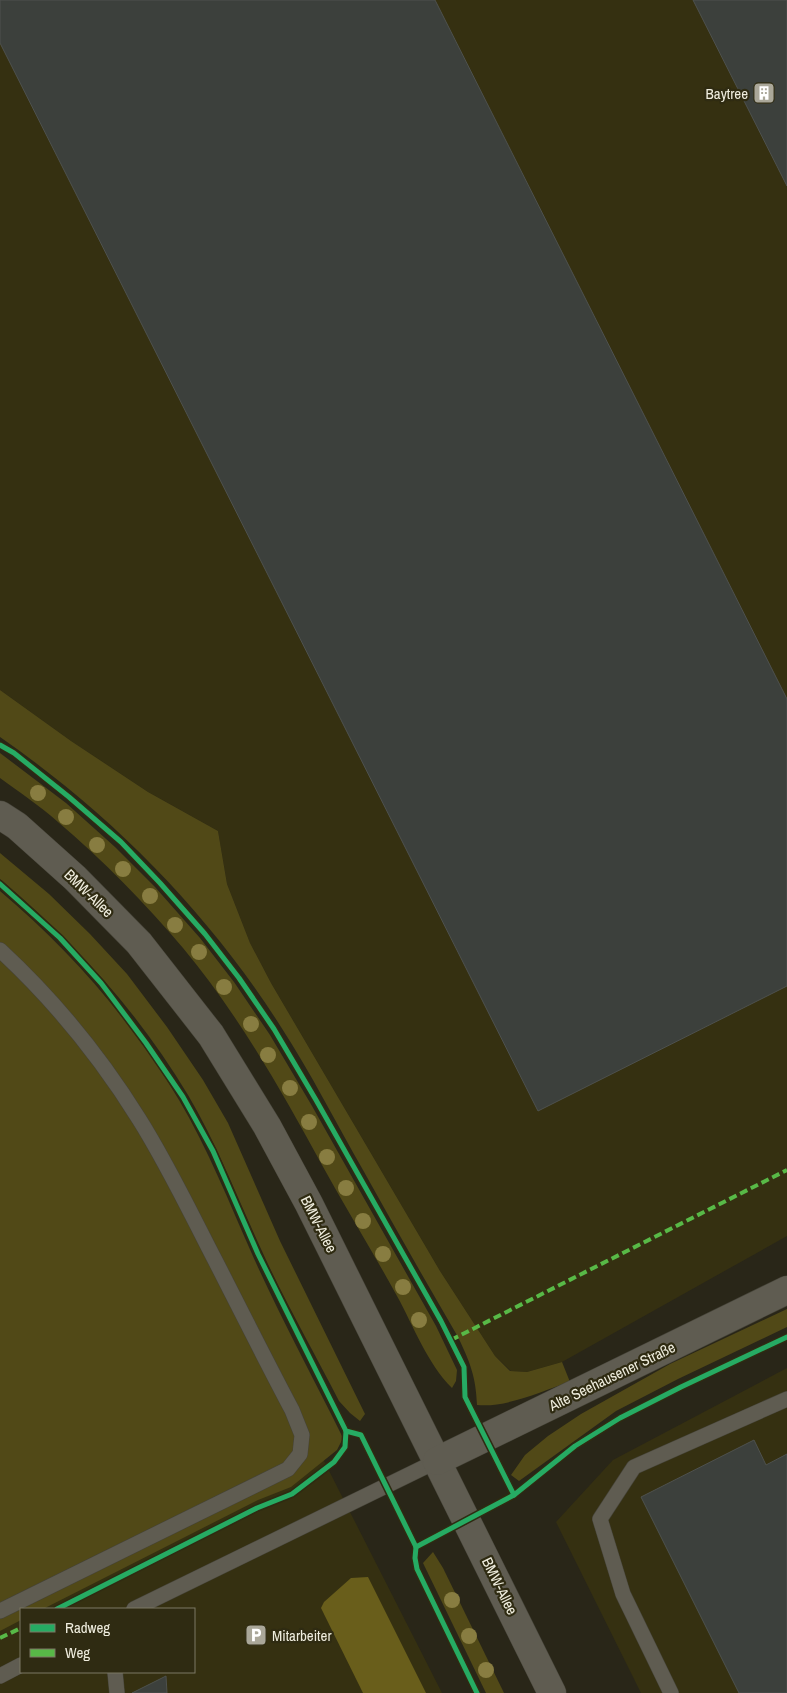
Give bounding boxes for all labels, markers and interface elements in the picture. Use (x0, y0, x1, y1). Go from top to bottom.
building icon: Baytree (752, 81, 776, 105)
place label: Baytree (706, 83, 748, 104)
street label: BMW-Allee (60, 864, 118, 922)
street label: BMW-Allee (296, 1192, 342, 1256)
street label: Alte Seehausener Straße (544, 1336, 679, 1416)
street label: BMW-Allee (477, 1554, 523, 1618)
legend (20, 1608, 195, 1673)
text: Radweg (65, 1617, 110, 1638)
parking icon: Mitarbeiter (244, 1623, 268, 1647)
place label: Mitarbeiter (272, 1625, 331, 1646)
text: Weg (65, 1642, 90, 1663)

